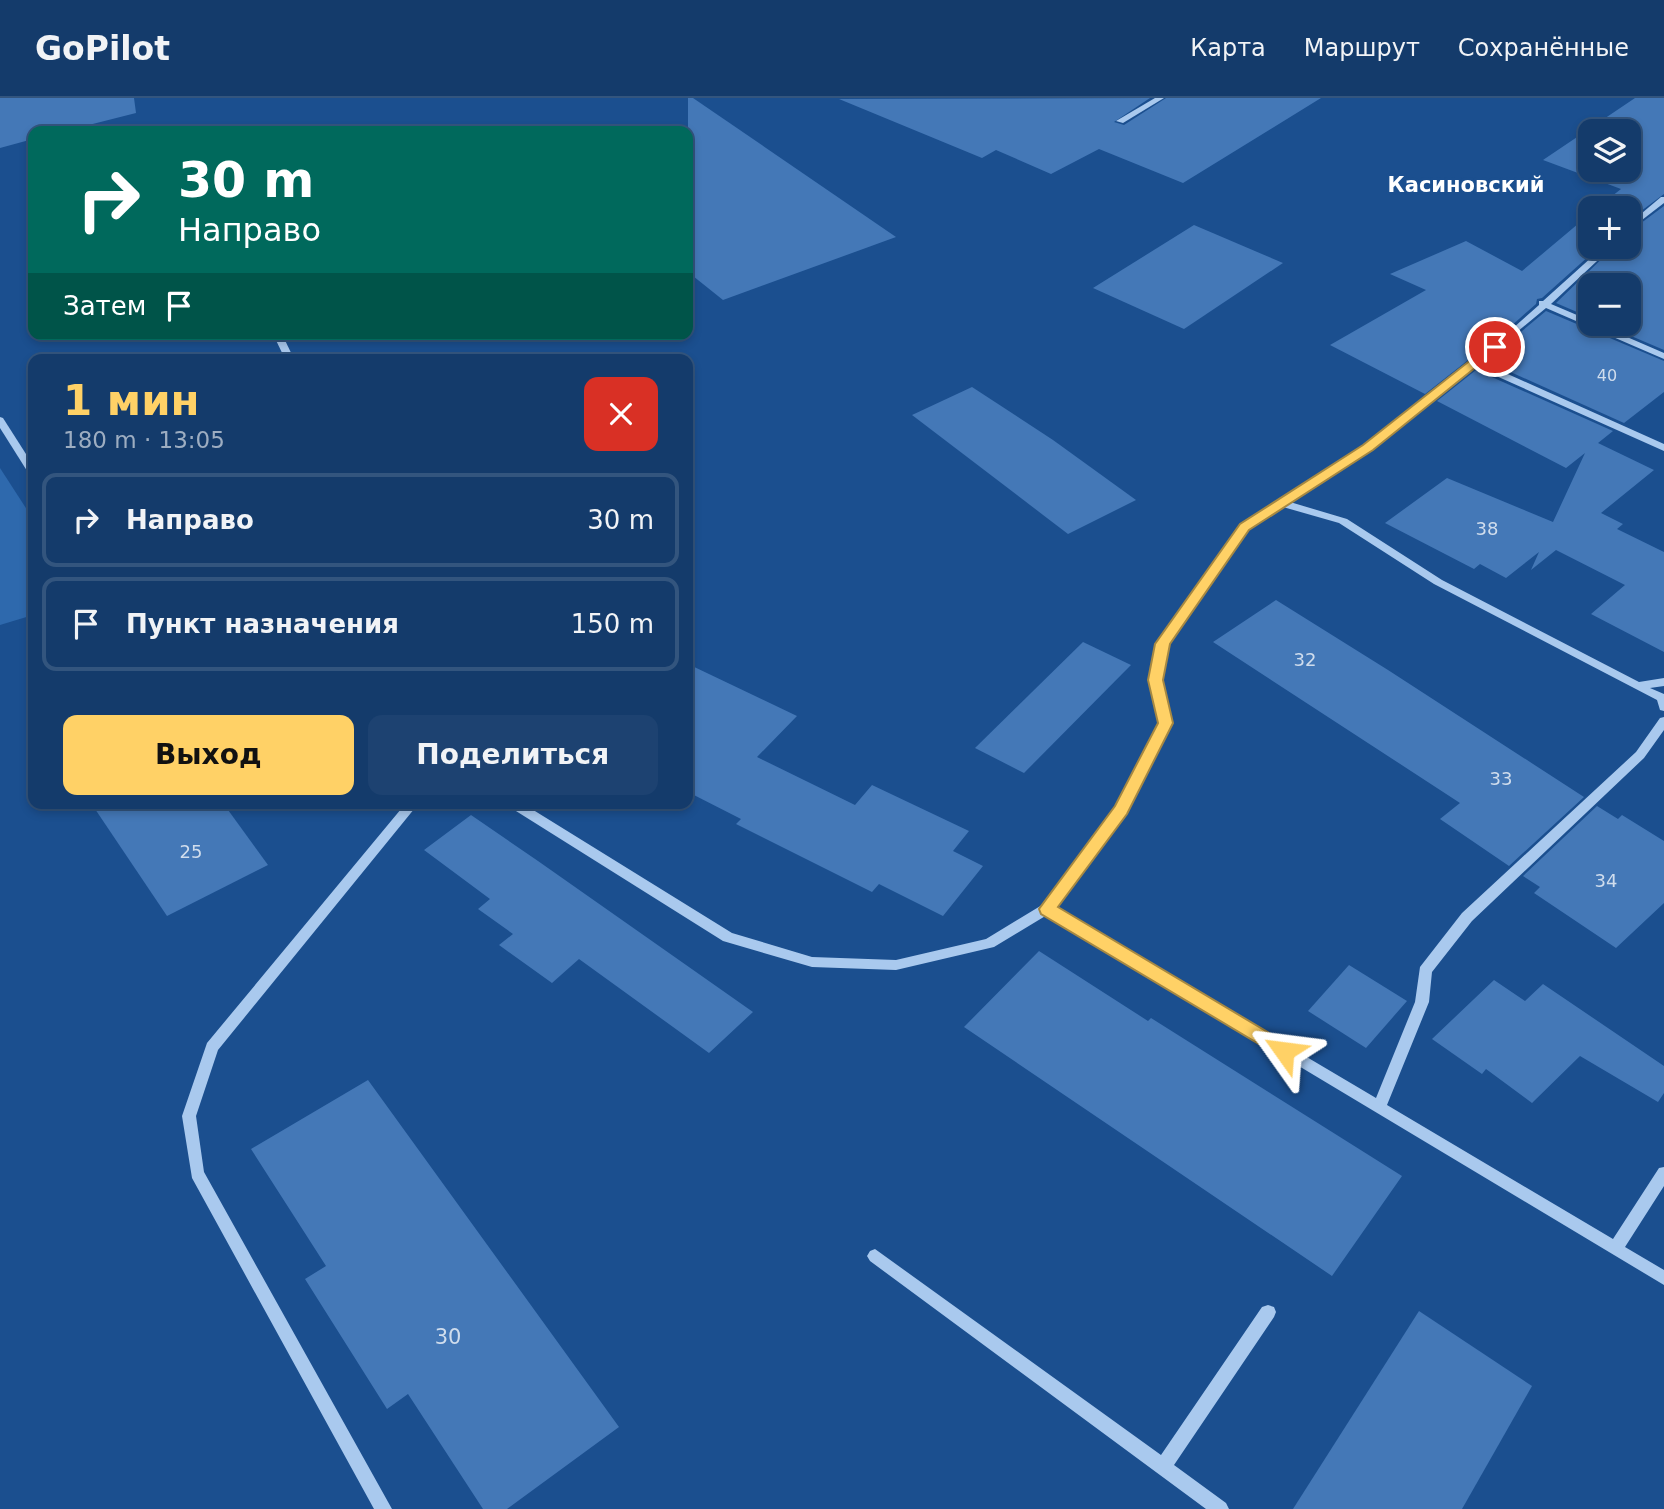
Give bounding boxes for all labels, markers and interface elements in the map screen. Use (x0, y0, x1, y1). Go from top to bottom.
text: GoPilot (35, 29, 170, 68)
text: Карта (1190, 34, 1266, 62)
text: Маршрут (1304, 34, 1420, 62)
text: Сохранённые (1458, 34, 1629, 62)
map controls (1578, 119, 1641, 336)
button: layers (1578, 119, 1641, 182)
text: 30 m (178, 152, 314, 209)
icon: right (63, 154, 154, 245)
district label: Касиновский (1388, 173, 1544, 197)
button: + (1578, 196, 1641, 259)
text: Направо (178, 211, 321, 249)
button: − (1578, 273, 1641, 336)
icon: arrive (160, 287, 198, 325)
text: Затем (63, 291, 146, 321)
pin (1465, 317, 1525, 377)
icon: arrive (1476, 328, 1514, 366)
house number: 40 (1597, 366, 1617, 385)
text: 1 мин (63, 376, 200, 425)
button: close (584, 377, 658, 451)
text: 180 m · 13:05 (63, 427, 225, 453)
icon: right (67, 501, 105, 539)
text: Направо (126, 505, 254, 535)
text: 30 m (587, 505, 654, 535)
house number: 38 (1476, 518, 1498, 539)
icon: arrive (67, 605, 105, 643)
text: Пункт назначения (126, 609, 399, 639)
text: 150 m (571, 609, 654, 639)
house number: 32 (1294, 649, 1316, 670)
button: Выход (63, 715, 354, 795)
button: Поделиться (368, 715, 658, 795)
house number: 33 (1490, 768, 1512, 789)
house number: 25 (180, 841, 202, 862)
house number: 34 (1595, 870, 1617, 891)
position arrow (1247, 1014, 1321, 1088)
house number: 30 (435, 1325, 461, 1349)

